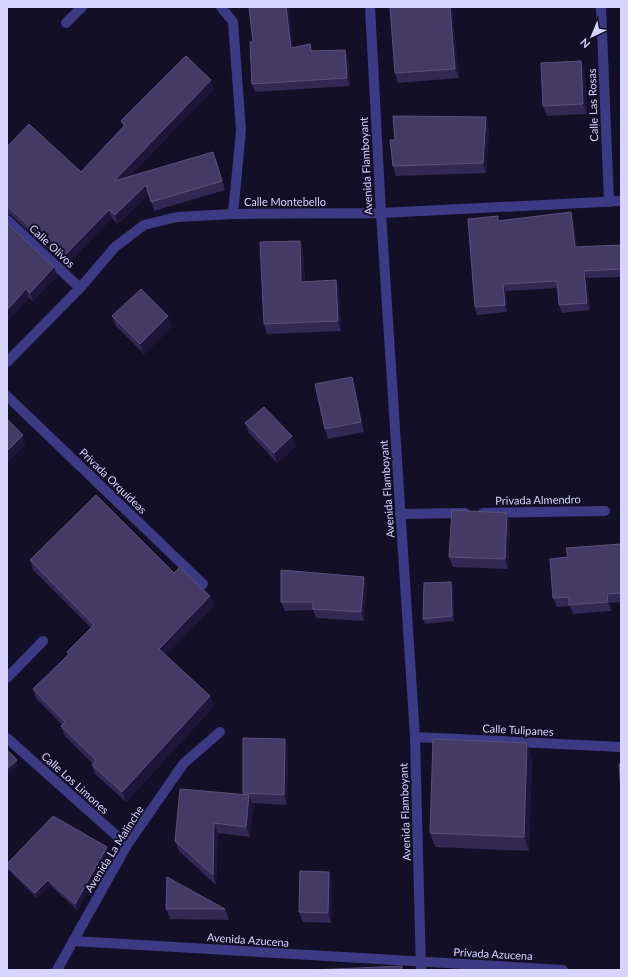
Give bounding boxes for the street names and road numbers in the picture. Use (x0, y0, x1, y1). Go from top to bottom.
street label: Calle Las Rosas (585, 68, 600, 142)
street label: Avenida Flamboyant (356, 117, 375, 215)
street label: Calle Montebello (244, 195, 326, 208)
street label: Calle Olivos (27, 221, 78, 270)
street label: Avenida Flamboyant (377, 440, 396, 538)
street label: Privada Orquídeas (77, 445, 150, 516)
street label: Privada Almendro (495, 492, 581, 507)
street label: Calle Tulipanes (482, 721, 554, 738)
street label: Calle Los Limones (39, 749, 112, 816)
street label: Avenida Flamboyant (396, 763, 413, 861)
street label: Avenida La Malinche (82, 803, 146, 894)
street label: Avenida Azucena (207, 930, 290, 949)
street label: Privada Azucena (453, 945, 533, 962)

